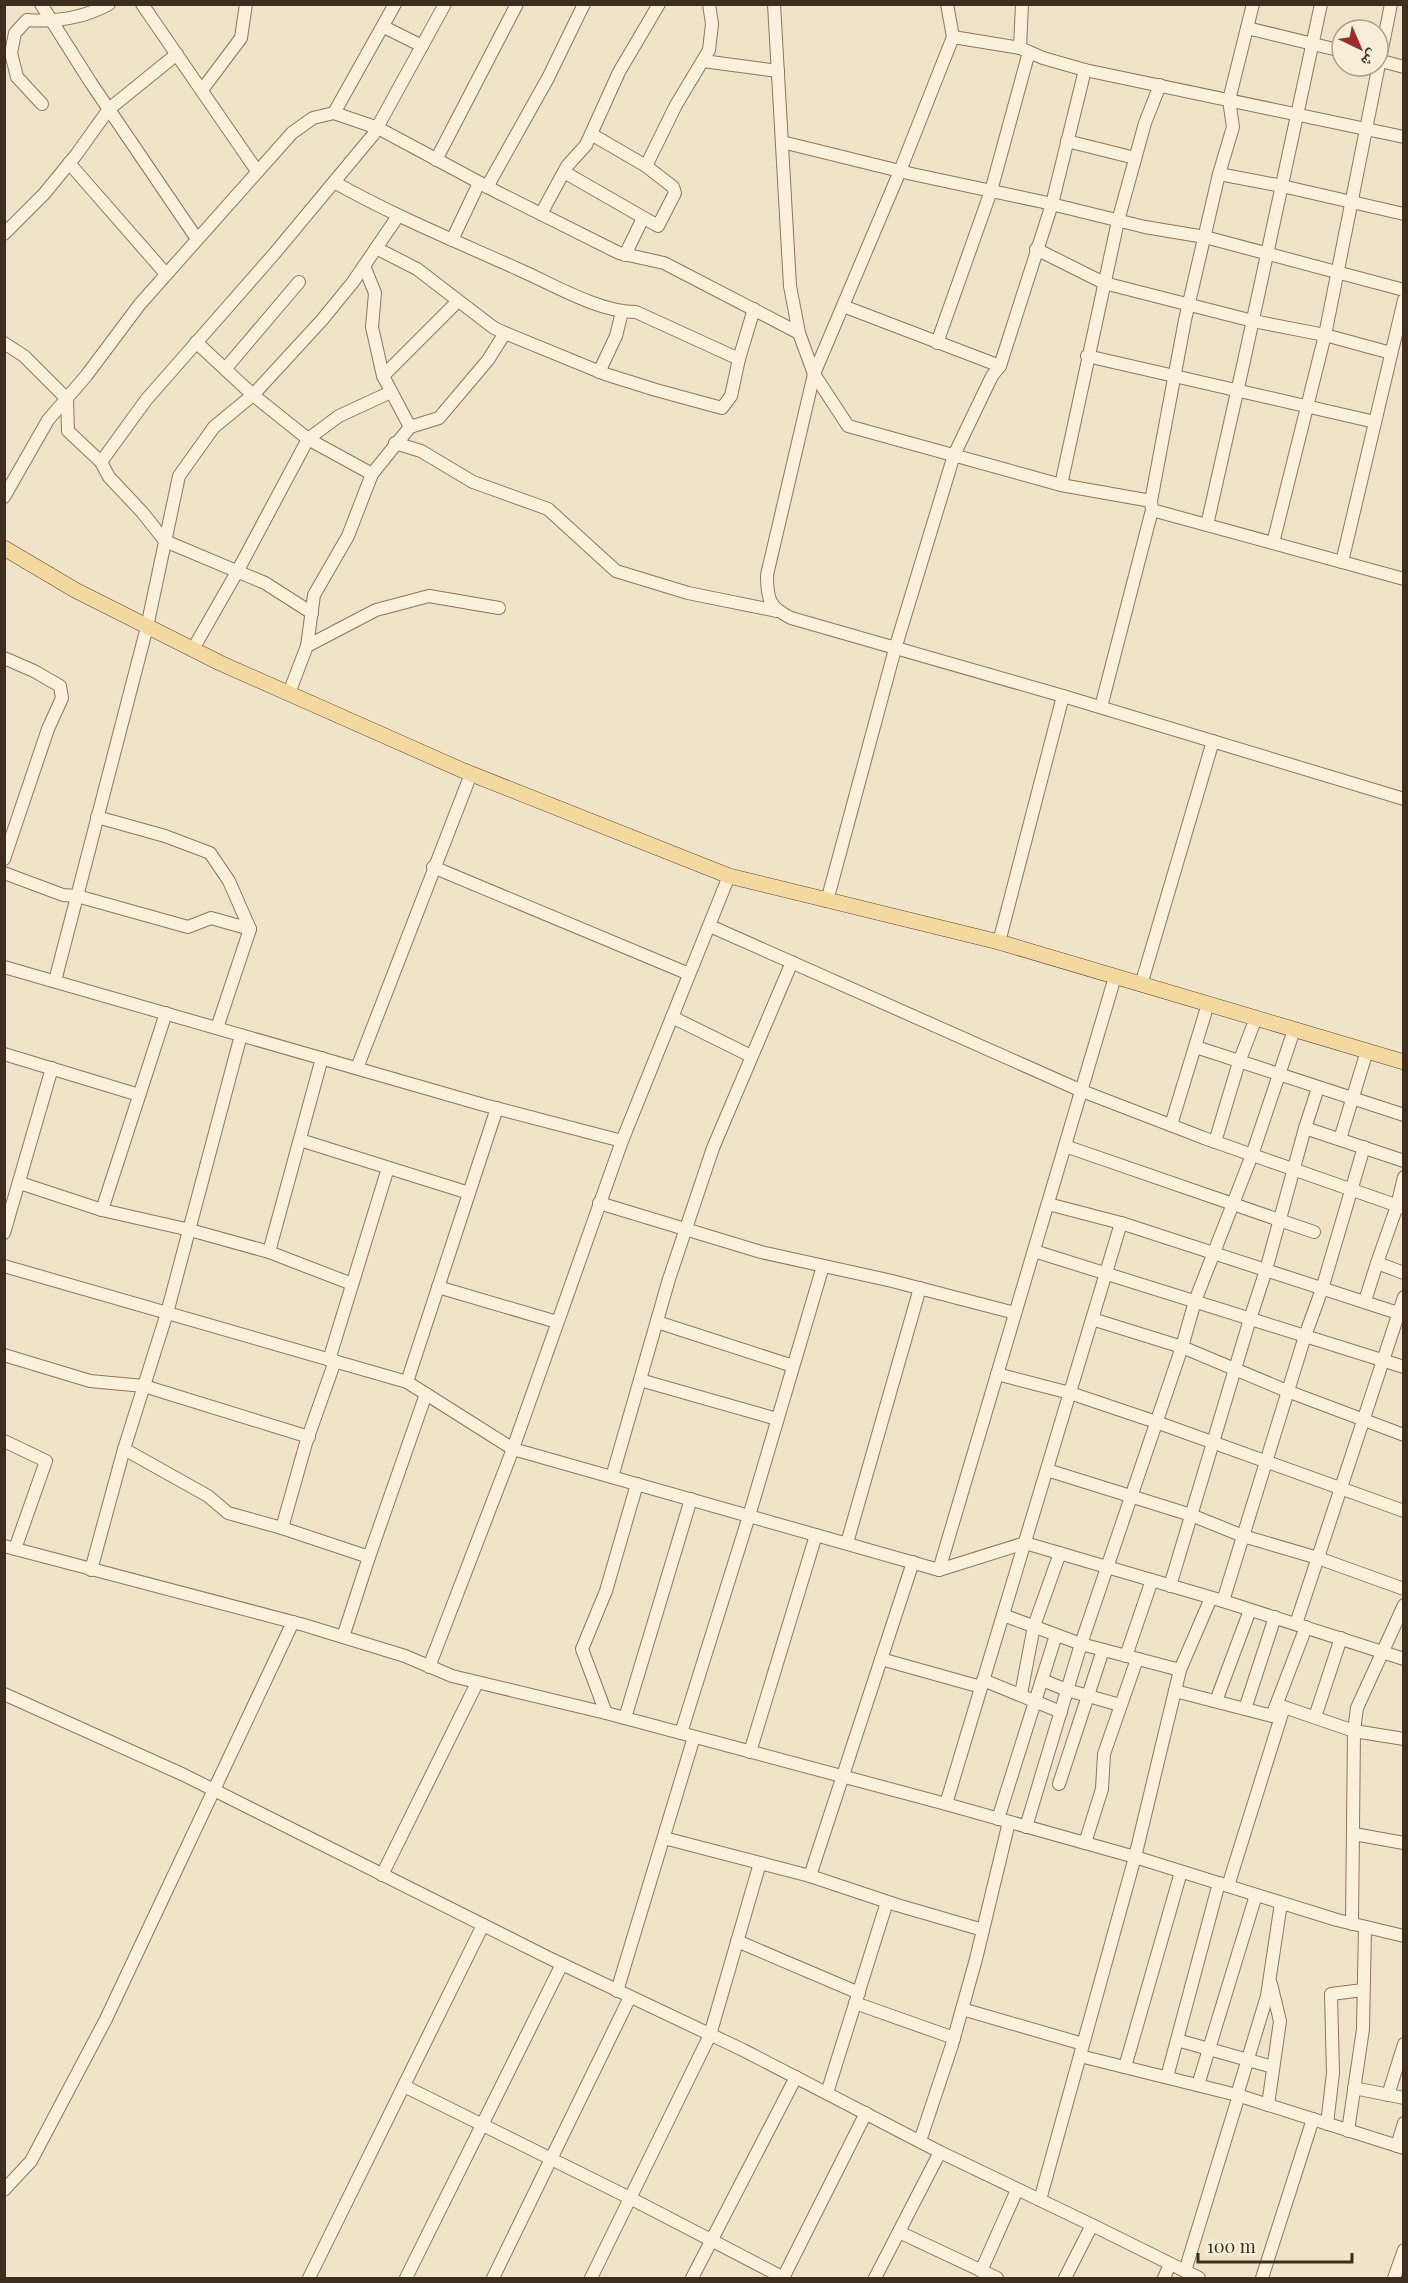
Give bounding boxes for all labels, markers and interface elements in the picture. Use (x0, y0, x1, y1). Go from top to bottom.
north arrow (1330, 18, 1390, 78)
text: ش (1357, 46, 1384, 73)
scale bar (1198, 2226, 1352, 2264)
text: 100 m (1207, 2234, 1256, 2258)

